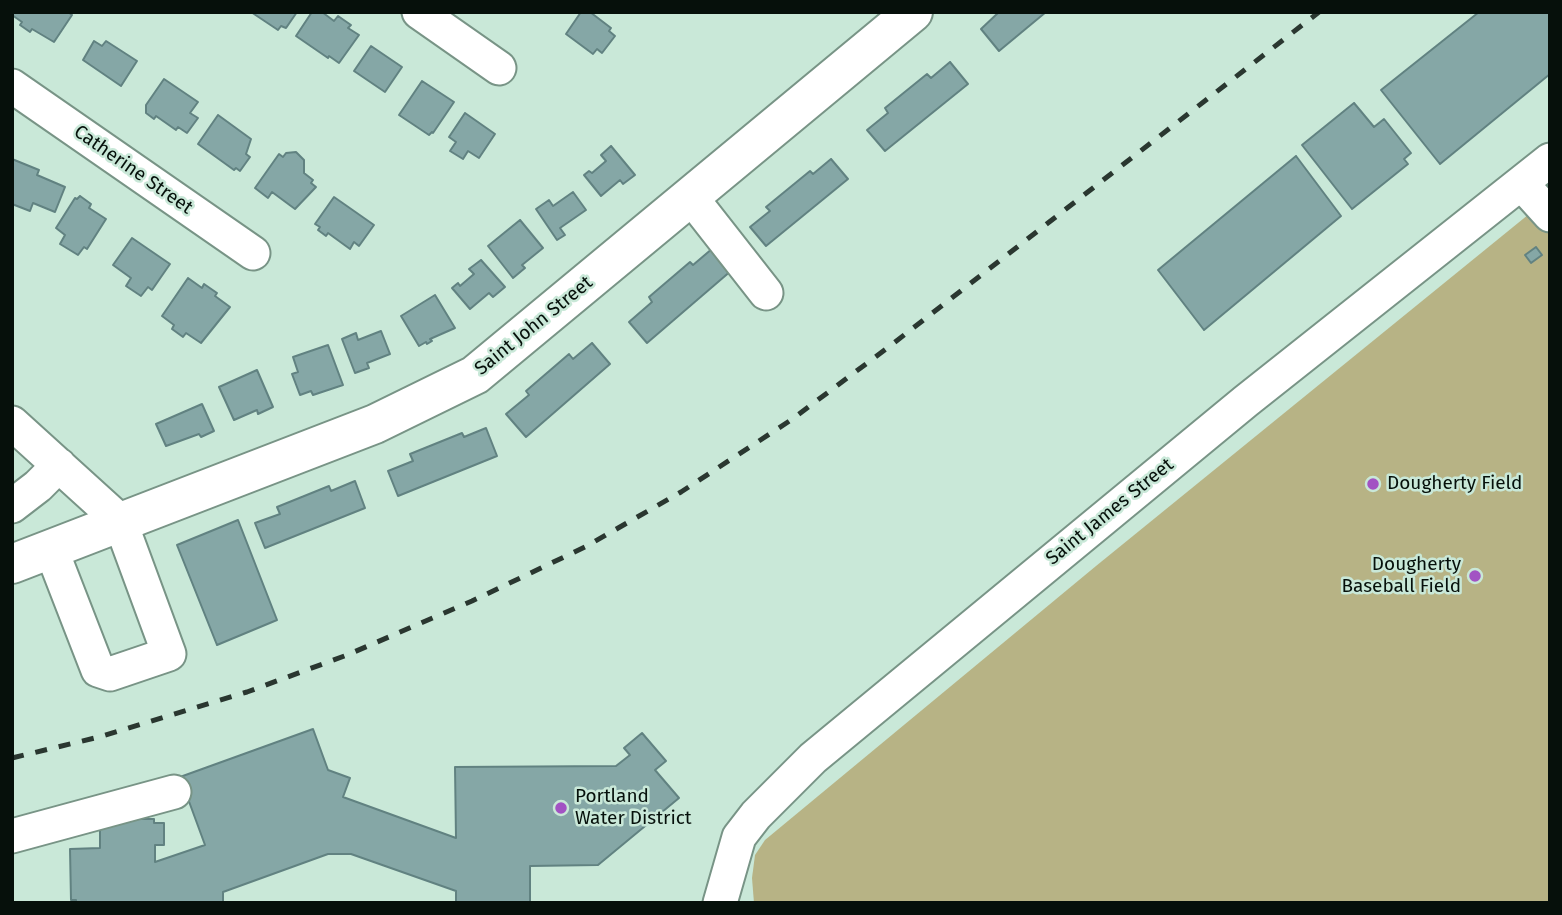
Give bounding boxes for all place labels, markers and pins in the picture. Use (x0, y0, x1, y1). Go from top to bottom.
place label: Dougherty Field (1387, 473, 1522, 495)
marker: Dougherty Field (1365, 476, 1381, 492)
place label: Dougherty Baseball Field (1341, 554, 1461, 598)
marker: Dougherty Baseball Field (1467, 568, 1483, 584)
place label: Portland Water District (575, 786, 692, 830)
marker: Portland Water District (553, 800, 569, 816)

